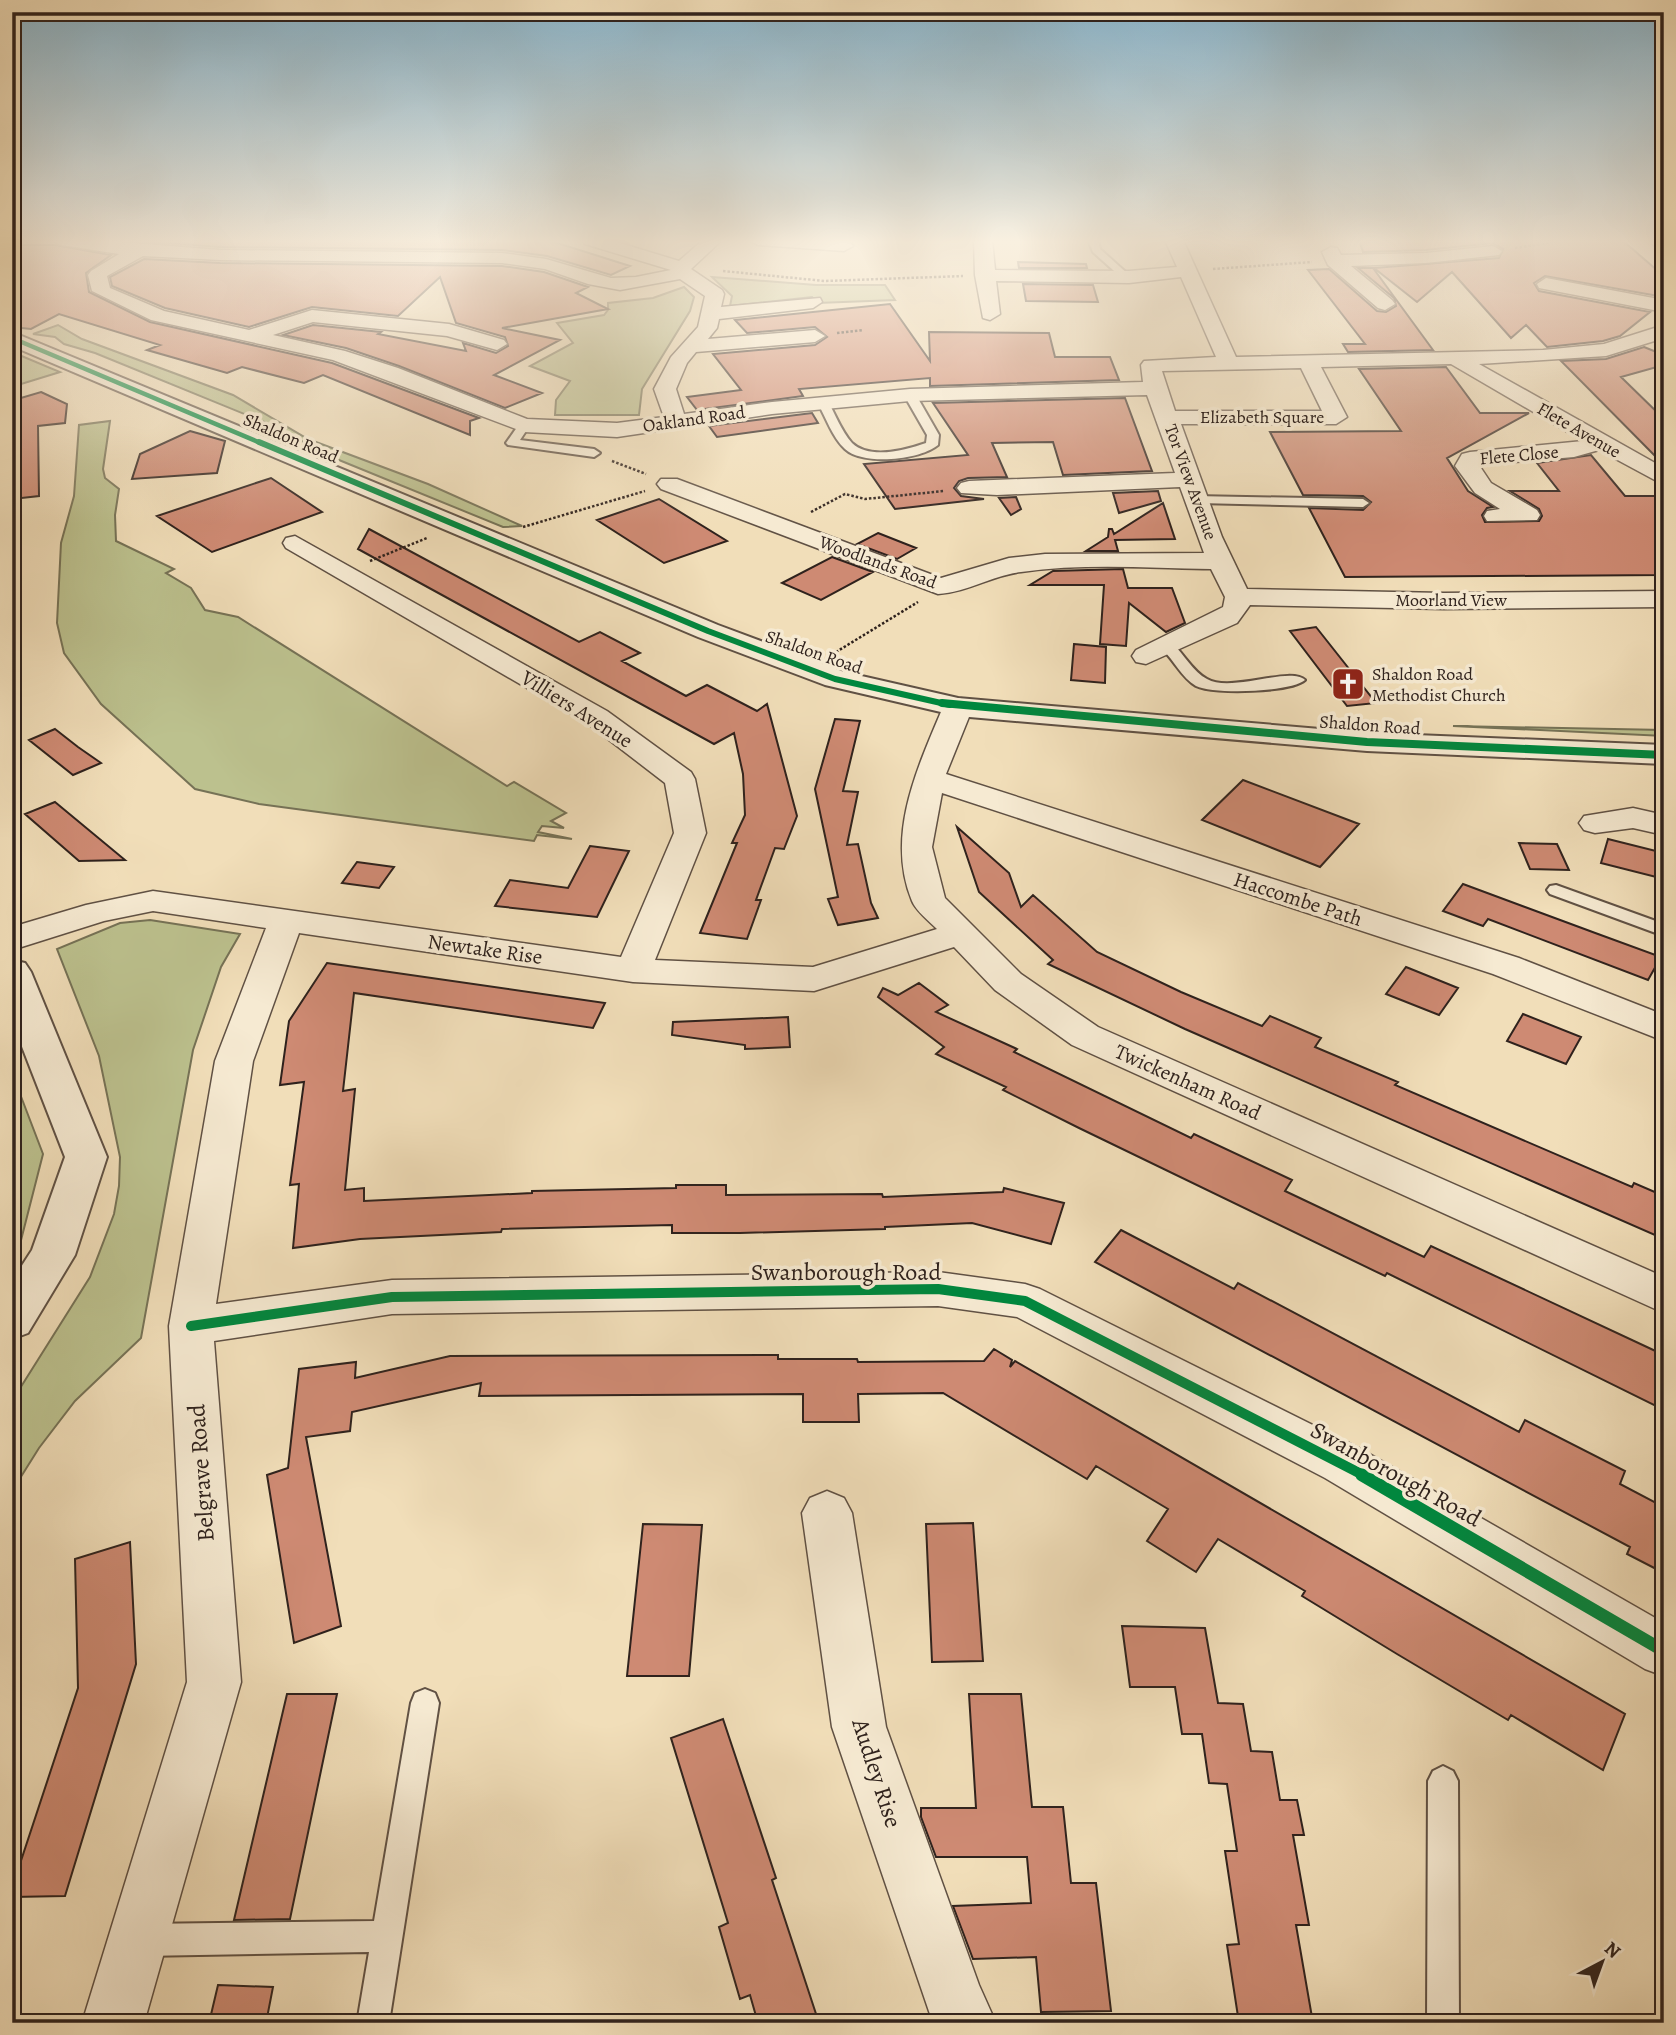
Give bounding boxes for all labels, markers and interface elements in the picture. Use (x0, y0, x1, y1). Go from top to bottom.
street label: Flete Avenue (1533, 396, 1625, 464)
street label: Oakland Road (641, 400, 747, 438)
street label: Elizabeth Square (1200, 405, 1324, 429)
street label: Shaldon Road (240, 407, 343, 469)
street label: Tor View Avenue (1159, 421, 1223, 543)
street label: Flete Close (1479, 440, 1559, 470)
street label: Woodlands Road (815, 529, 940, 595)
street label: Moorland View (1395, 588, 1507, 612)
street label: Shaldon Road (762, 624, 866, 680)
place label: Shaldon Road Methodist Church (1372, 662, 1506, 707)
street label: Villiers Avenue (515, 663, 638, 754)
church icon: Shaldon Road Methodist Church (1329, 665, 1367, 703)
street label: Shaldon Road (1319, 709, 1422, 741)
street label: Haccombe Path (1230, 865, 1366, 933)
street label: Newtake Rise (426, 927, 544, 971)
street label: Twickenham Road (1110, 1037, 1266, 1127)
street label: Swanborough Road (751, 1256, 941, 1288)
street label: Belgrave Road (180, 1403, 222, 1543)
street label: Swanborough Road (1305, 1414, 1487, 1534)
street label: Audley Rise (844, 1713, 910, 1832)
north arrow (1568, 1926, 1638, 1996)
text: N (1599, 1936, 1626, 1964)

